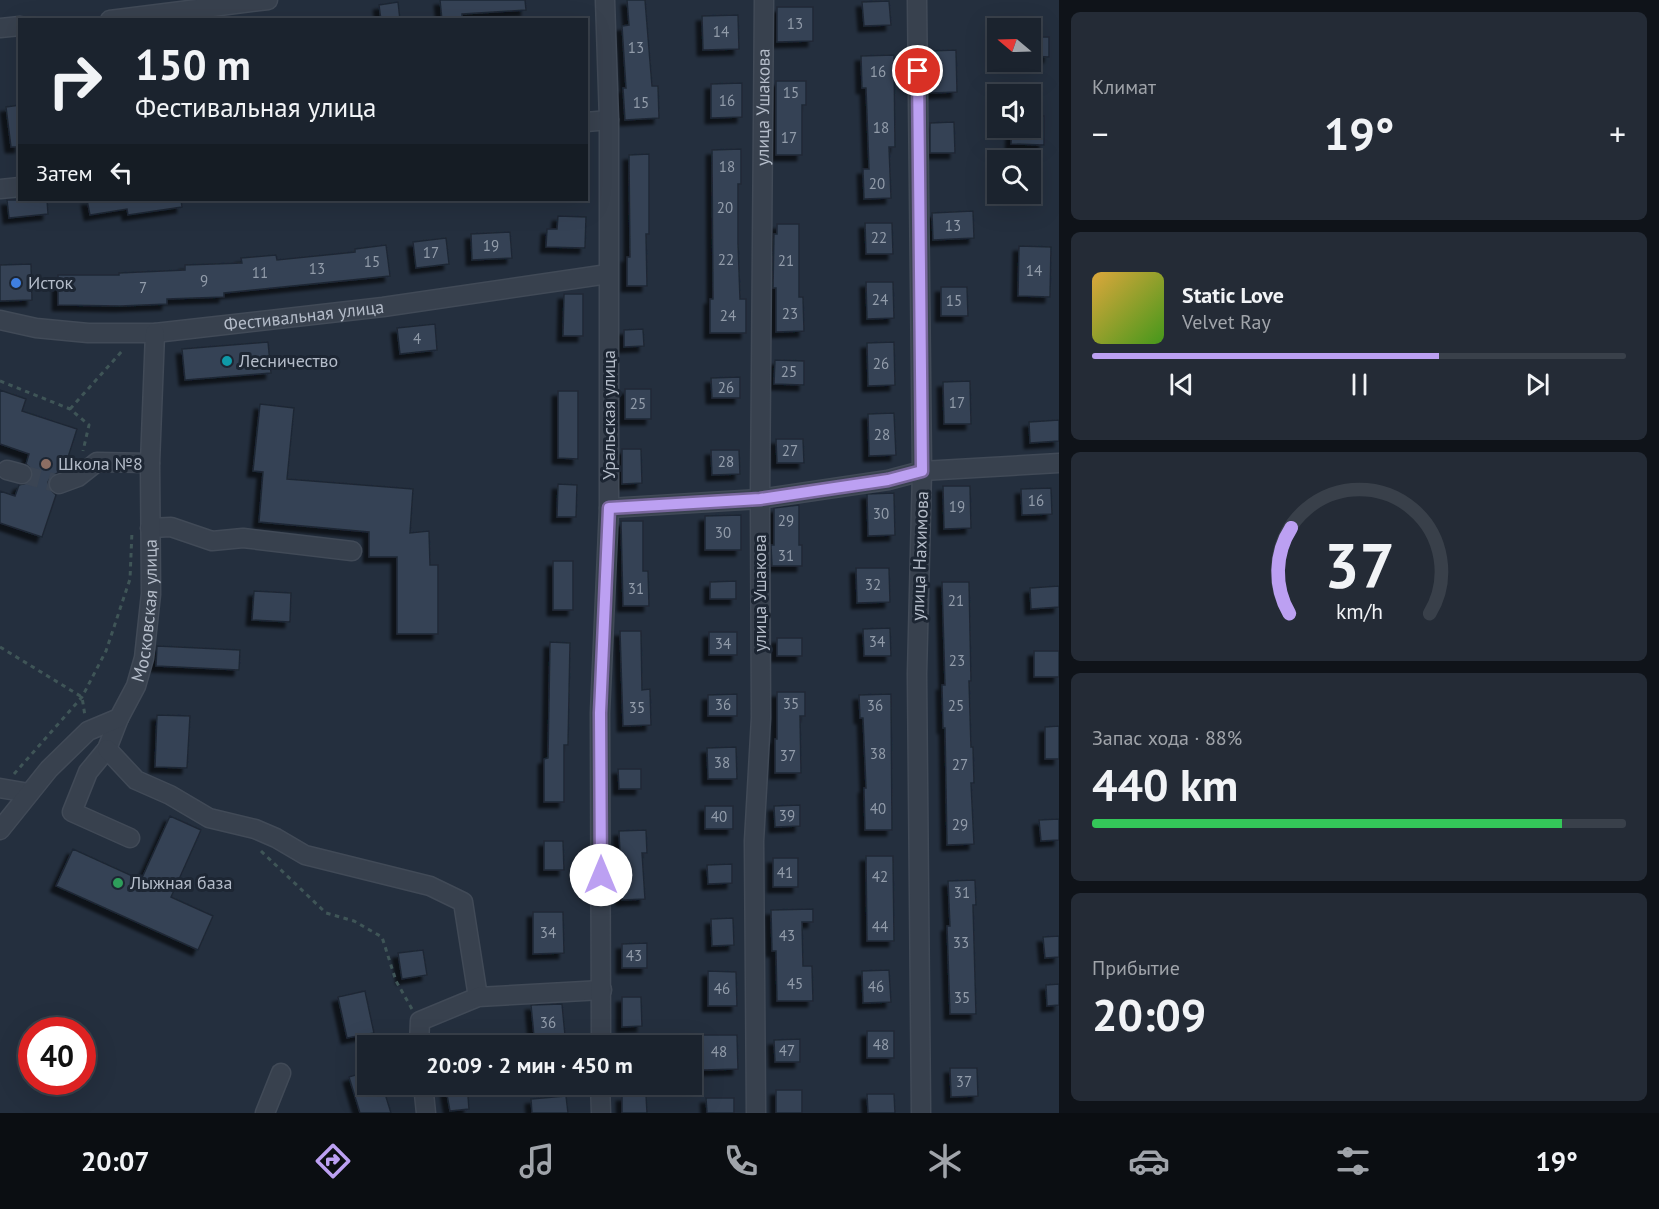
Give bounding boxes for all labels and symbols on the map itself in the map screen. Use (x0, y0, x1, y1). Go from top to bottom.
house number: 13 (787, 14, 803, 33)
north arrow (987, 18, 1041, 72)
house number: 14 (713, 22, 729, 41)
house number: 13 (628, 38, 644, 57)
pin (892, 45, 943, 96)
street label: улица Ушакова (751, 48, 775, 166)
house number: 16 (870, 62, 886, 81)
house number: 15 (783, 83, 799, 102)
house number: 16 (719, 91, 735, 110)
house number: 15 (633, 93, 649, 112)
house number: 18 (873, 118, 889, 137)
house number: 17 (781, 128, 797, 147)
house number: 18 (719, 157, 735, 176)
house number: 20 (869, 174, 885, 193)
house number: 20 (717, 198, 733, 217)
house number: 13 (945, 216, 961, 235)
house number: 22 (871, 228, 887, 247)
house number: 19 (483, 236, 499, 255)
house number: 17 (423, 243, 439, 262)
house number: 22 (718, 250, 734, 269)
house number: 21 (778, 251, 794, 270)
house number: 15 (364, 252, 380, 271)
house number: 13 (309, 259, 325, 278)
house number: 14 (1026, 261, 1042, 280)
house number: 11 (252, 263, 268, 282)
place label: Исток (28, 271, 74, 294)
house number: 9 (200, 271, 208, 290)
marker: Исток (9, 276, 23, 290)
house number: 7 (139, 278, 147, 297)
house number: 24 (872, 290, 888, 309)
house number: 15 (946, 291, 962, 310)
street label: Фестивальная улица (223, 295, 385, 336)
house number: 23 (782, 304, 798, 323)
house number: 24 (720, 306, 736, 325)
house number: 4 (413, 329, 421, 348)
place label: Лесничество (238, 349, 338, 372)
street label: Уральская улица (597, 350, 620, 480)
marker: Лесничество (220, 354, 234, 368)
house number: 26 (873, 354, 889, 373)
house number: 25 (781, 362, 797, 381)
house number: 26 (718, 378, 734, 397)
house number: 17 (949, 393, 965, 412)
house number: 25 (630, 394, 646, 413)
house number: 28 (874, 425, 890, 444)
house number: 27 (782, 441, 798, 460)
place label: Школа №8 (58, 452, 143, 475)
house number: 28 (718, 452, 734, 471)
marker: Школа №8 (39, 457, 53, 471)
street label: улица Нахимова (906, 491, 933, 621)
house number: 16 (1028, 491, 1044, 510)
house number: 19 (949, 497, 965, 516)
house number: 30 (873, 504, 889, 523)
house number: 29 (778, 511, 794, 530)
house number: 30 (715, 523, 731, 542)
street label: улица Ушакова (748, 534, 771, 652)
street label: Московская улица (126, 539, 162, 685)
house number: 31 (778, 546, 794, 565)
house number: 32 (865, 575, 881, 594)
house number: 31 (628, 579, 644, 598)
house number: 21 (948, 591, 964, 610)
house number: 34 (869, 632, 885, 651)
house number: 34 (715, 634, 731, 653)
house number: 23 (949, 651, 965, 670)
house number: 35 (783, 694, 799, 713)
house number: 36 (715, 695, 731, 714)
house number: 36 (867, 696, 883, 715)
house number: 25 (948, 696, 964, 715)
house number: 35 (629, 698, 645, 717)
house number: 38 (870, 744, 886, 763)
house number: 37 (780, 746, 796, 765)
house number: 38 (714, 753, 730, 772)
house number: 27 (952, 755, 968, 774)
house number: 40 (870, 799, 886, 818)
house number: 39 (779, 806, 795, 825)
house number: 40 (711, 807, 727, 826)
house number: 29 (952, 815, 968, 834)
position arrow (569, 843, 633, 907)
house number: 41 (777, 863, 793, 882)
house number: 42 (872, 867, 888, 886)
place label: Лыжная база (129, 871, 232, 894)
marker: Лыжная база (111, 876, 125, 890)
house number: 31 (954, 883, 970, 902)
house number: 44 (872, 917, 888, 936)
house number: 34 (540, 923, 556, 942)
house number: 43 (779, 926, 795, 945)
house number: 33 (953, 933, 969, 952)
house number: 43 (626, 946, 642, 965)
house number: 45 (787, 974, 803, 993)
house number: 46 (868, 977, 884, 996)
house number: 46 (714, 979, 730, 998)
house number: 35 (954, 988, 970, 1007)
house number: 36 (540, 1013, 556, 1032)
speed limit sign: 40 (18, 1017, 96, 1095)
house number: 48 (873, 1035, 889, 1054)
house number: 47 (779, 1041, 795, 1060)
house number: 48 (711, 1042, 727, 1061)
house number: 37 (956, 1072, 972, 1091)

